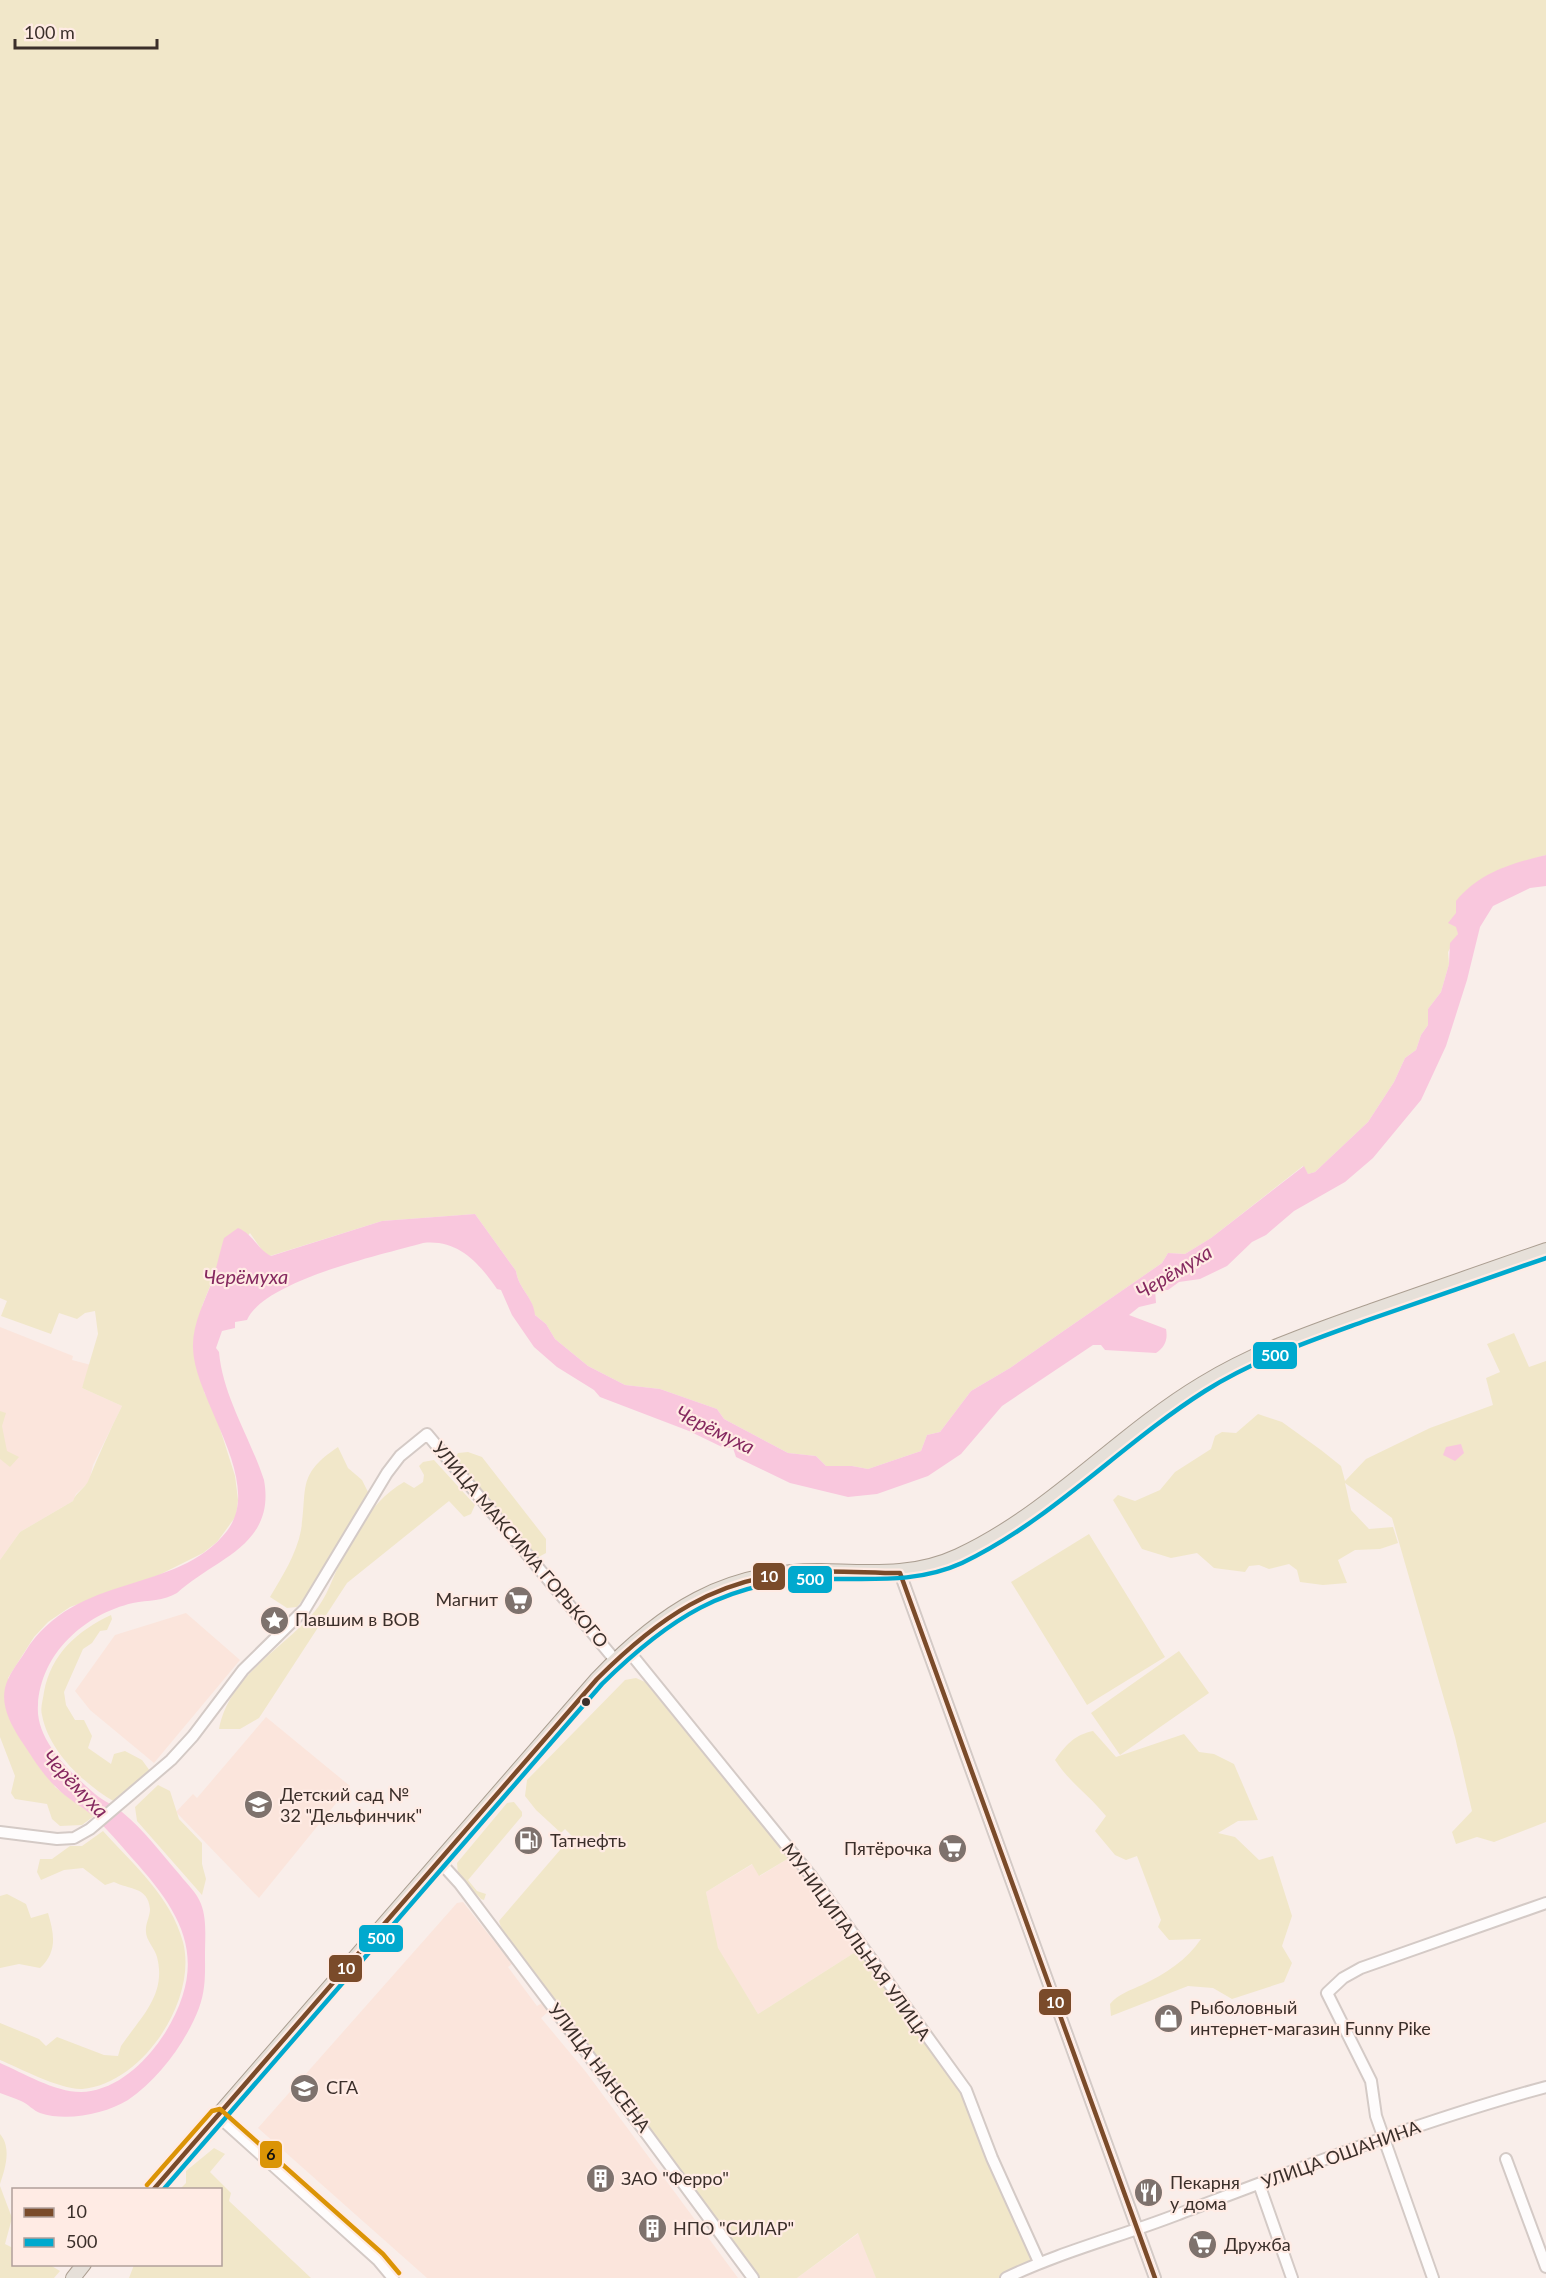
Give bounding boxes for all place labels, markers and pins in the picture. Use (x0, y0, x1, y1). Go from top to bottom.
supermarket icon: Магнит (503, 1584, 535, 1616)
place label: Магнит (436, 1588, 498, 1610)
place icon: Павшим в ВОВ (258, 1604, 290, 1636)
place label: Павшим в ВОВ (295, 1608, 420, 1630)
unlabelled marker (580, 1696, 592, 1708)
place label: Детский сад № 32 "Дельфинчик" (280, 1783, 422, 1826)
school or university icon: Детский сад № 32 "Дельфинчик" (243, 1789, 275, 1821)
fuel station icon: Татнефть (513, 1825, 545, 1857)
place label: Татнефть (550, 1829, 626, 1851)
supermarket icon: Пятёрочка (937, 1833, 969, 1865)
place label: Пятёрочка (844, 1837, 932, 1859)
place label: Рыболовный интернет-магазин Funny Pike (1190, 1996, 1431, 2039)
shop icon: Рыболовный интернет-магазин Funny Pike (1153, 2002, 1185, 2034)
school or university icon: СГА (289, 2072, 321, 2104)
place label: СГА (326, 2076, 359, 2098)
building icon: ЗАО "Ферро" (584, 2163, 616, 2195)
place label: ЗАО "Ферро" (621, 2167, 729, 2189)
place label: Пекарня у дома (1170, 2171, 1240, 2214)
restaurant icon: Пекарня у дома (1133, 2177, 1165, 2209)
building icon: НПО "СИЛАР" (636, 2213, 668, 2245)
place label: НПО "СИЛАР" (673, 2217, 794, 2239)
supermarket icon: Дружба (1187, 2229, 1219, 2261)
place label: Дружба (1224, 2233, 1291, 2255)

